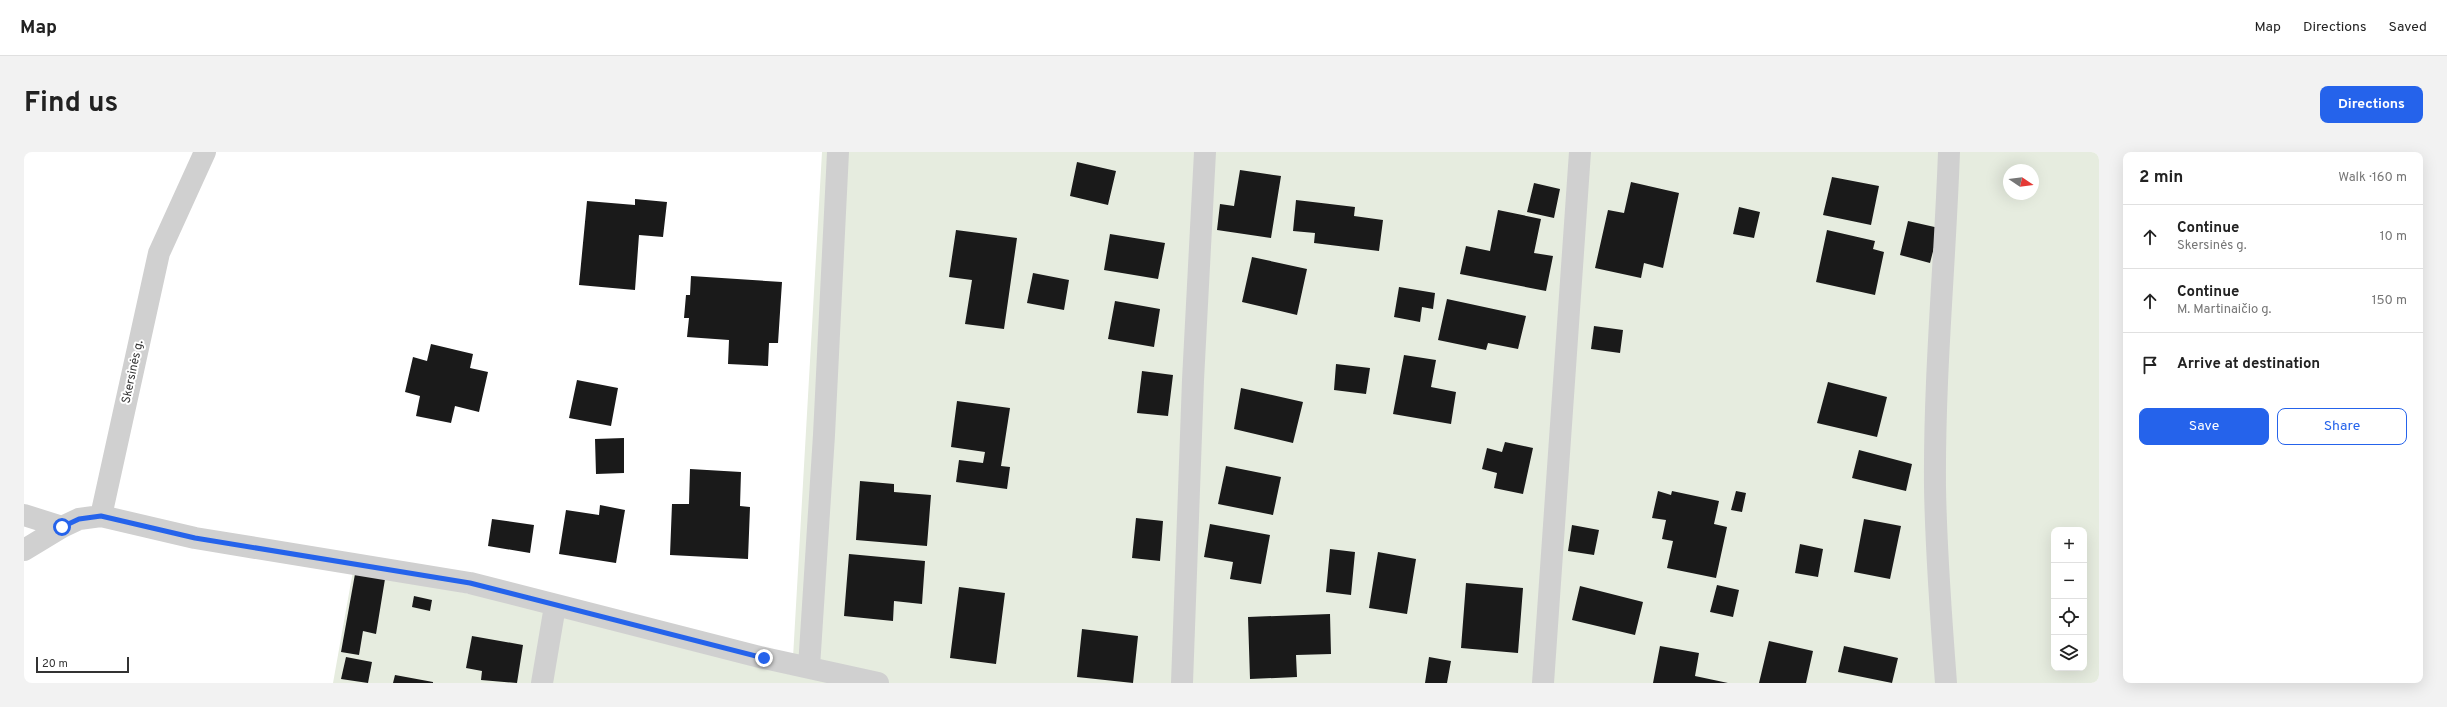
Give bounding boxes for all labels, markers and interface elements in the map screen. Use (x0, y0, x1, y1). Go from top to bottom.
text: Map (20, 16, 57, 40)
text: Map (2255, 19, 2281, 36)
text: Directions (2303, 19, 2367, 36)
text: Saved (2389, 19, 2427, 36)
text: Find us (24, 86, 118, 122)
button: Directions (2320, 86, 2423, 123)
north arrow (2003, 164, 2039, 200)
text: 2 min (2139, 167, 2183, 189)
text: Walk · 160 m (2338, 170, 2407, 186)
text: Continue (2177, 219, 2239, 238)
icon: ahead (2139, 226, 2161, 248)
text: 10 m (2380, 229, 2407, 245)
text: Skersinės g. (2177, 238, 2247, 254)
text: Continue (2177, 283, 2239, 302)
icon: ahead (2139, 290, 2161, 312)
text: 150 m (2372, 293, 2407, 309)
text: M. Martinaičio g. (2177, 302, 2271, 318)
street label: Skersinės g. (118, 339, 148, 405)
icon: arrive (2139, 354, 2161, 376)
text: Arrive at destination (2177, 355, 2320, 374)
button: Save (2139, 408, 2269, 445)
button: Share (2277, 408, 2407, 445)
route start (53, 518, 71, 536)
map controls (2051, 527, 2087, 671)
button: + (2051, 527, 2087, 563)
button: − (2051, 563, 2087, 599)
button: locate (2051, 599, 2087, 635)
button: layers (2051, 635, 2087, 671)
route end (755, 649, 773, 667)
scale bar (36, 655, 129, 674)
text: 20 m (42, 657, 68, 671)

